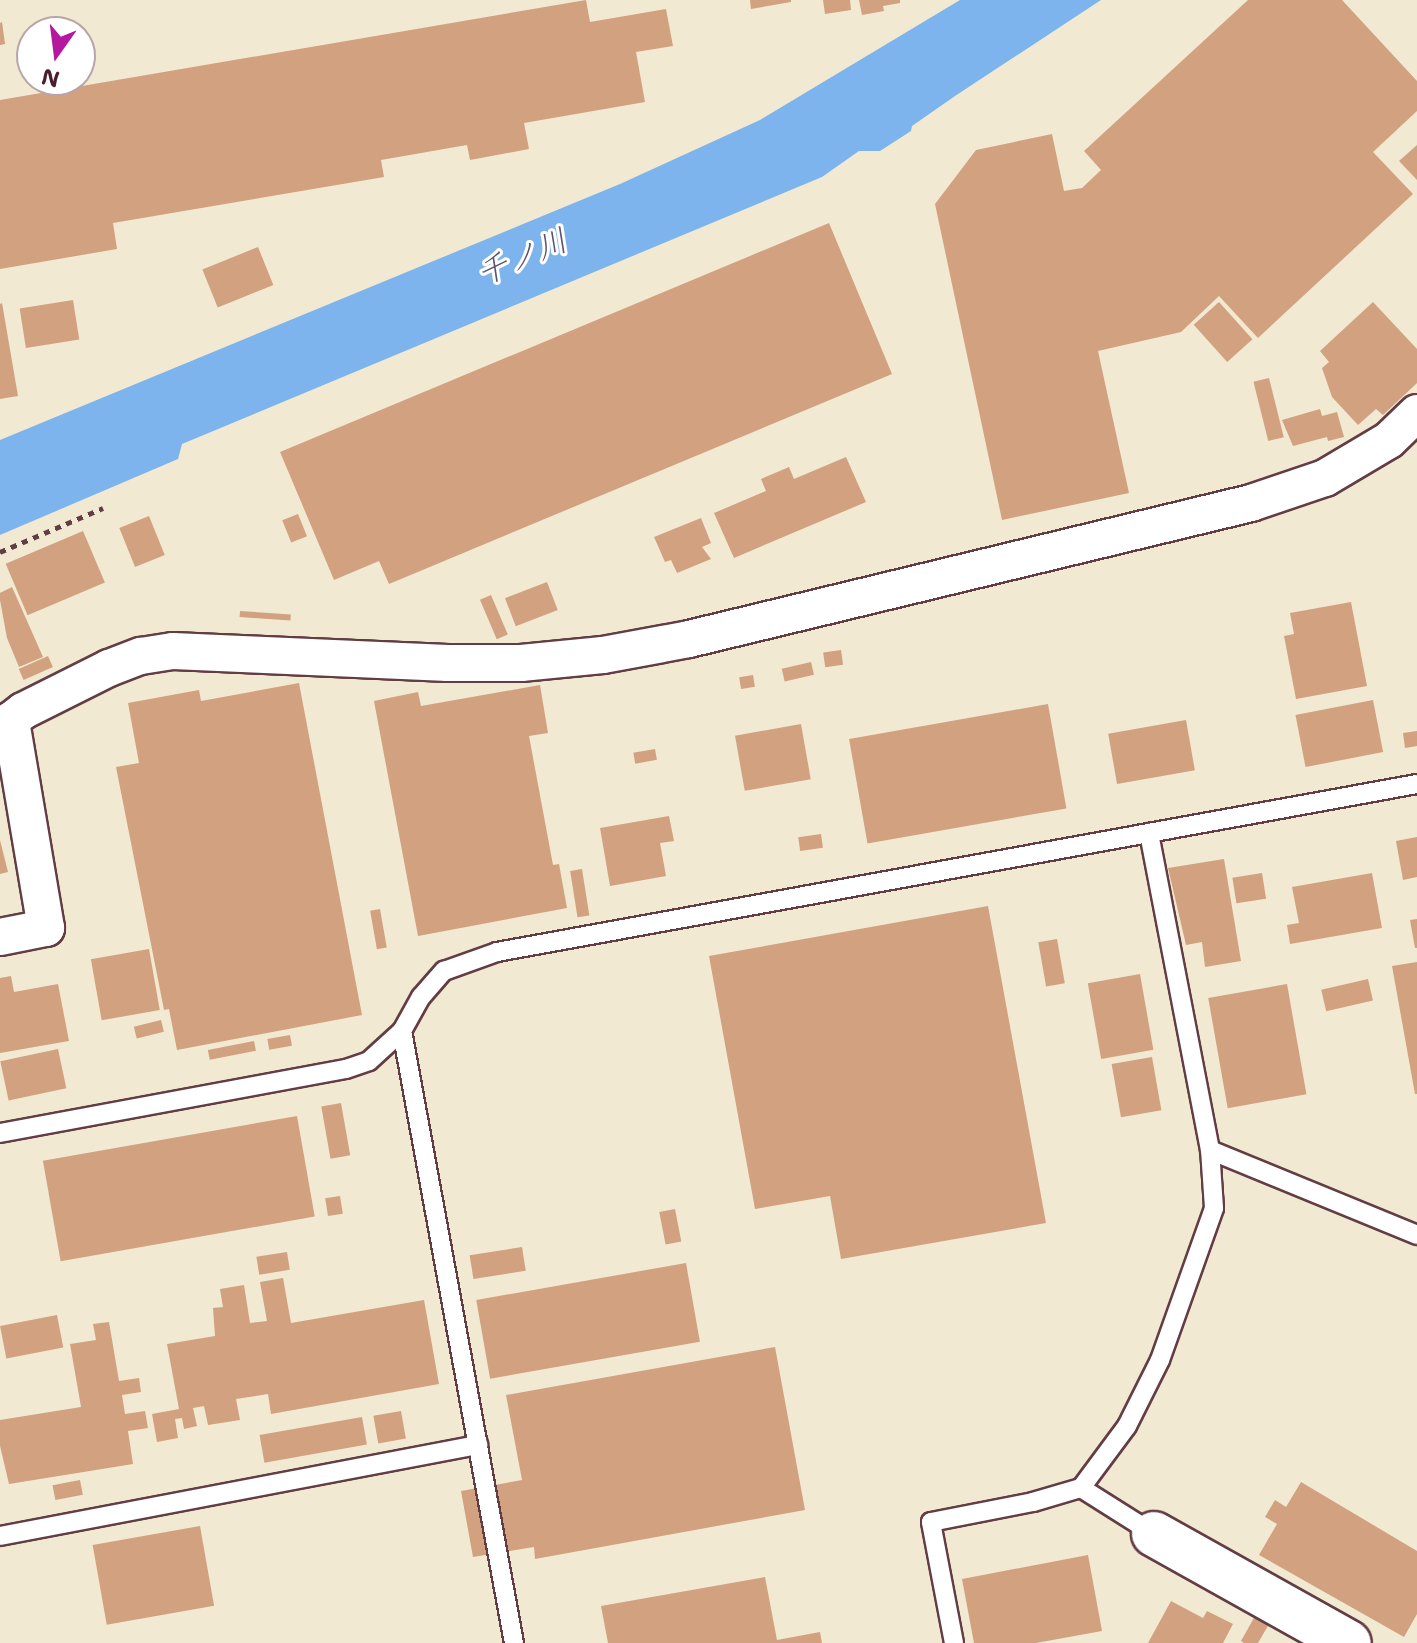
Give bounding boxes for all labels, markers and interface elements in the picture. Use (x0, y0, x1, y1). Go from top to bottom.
north arrow (16, 16, 96, 96)
text: N (39, 62, 63, 94)
water label: 千ノ川 (470, 221, 574, 293)

